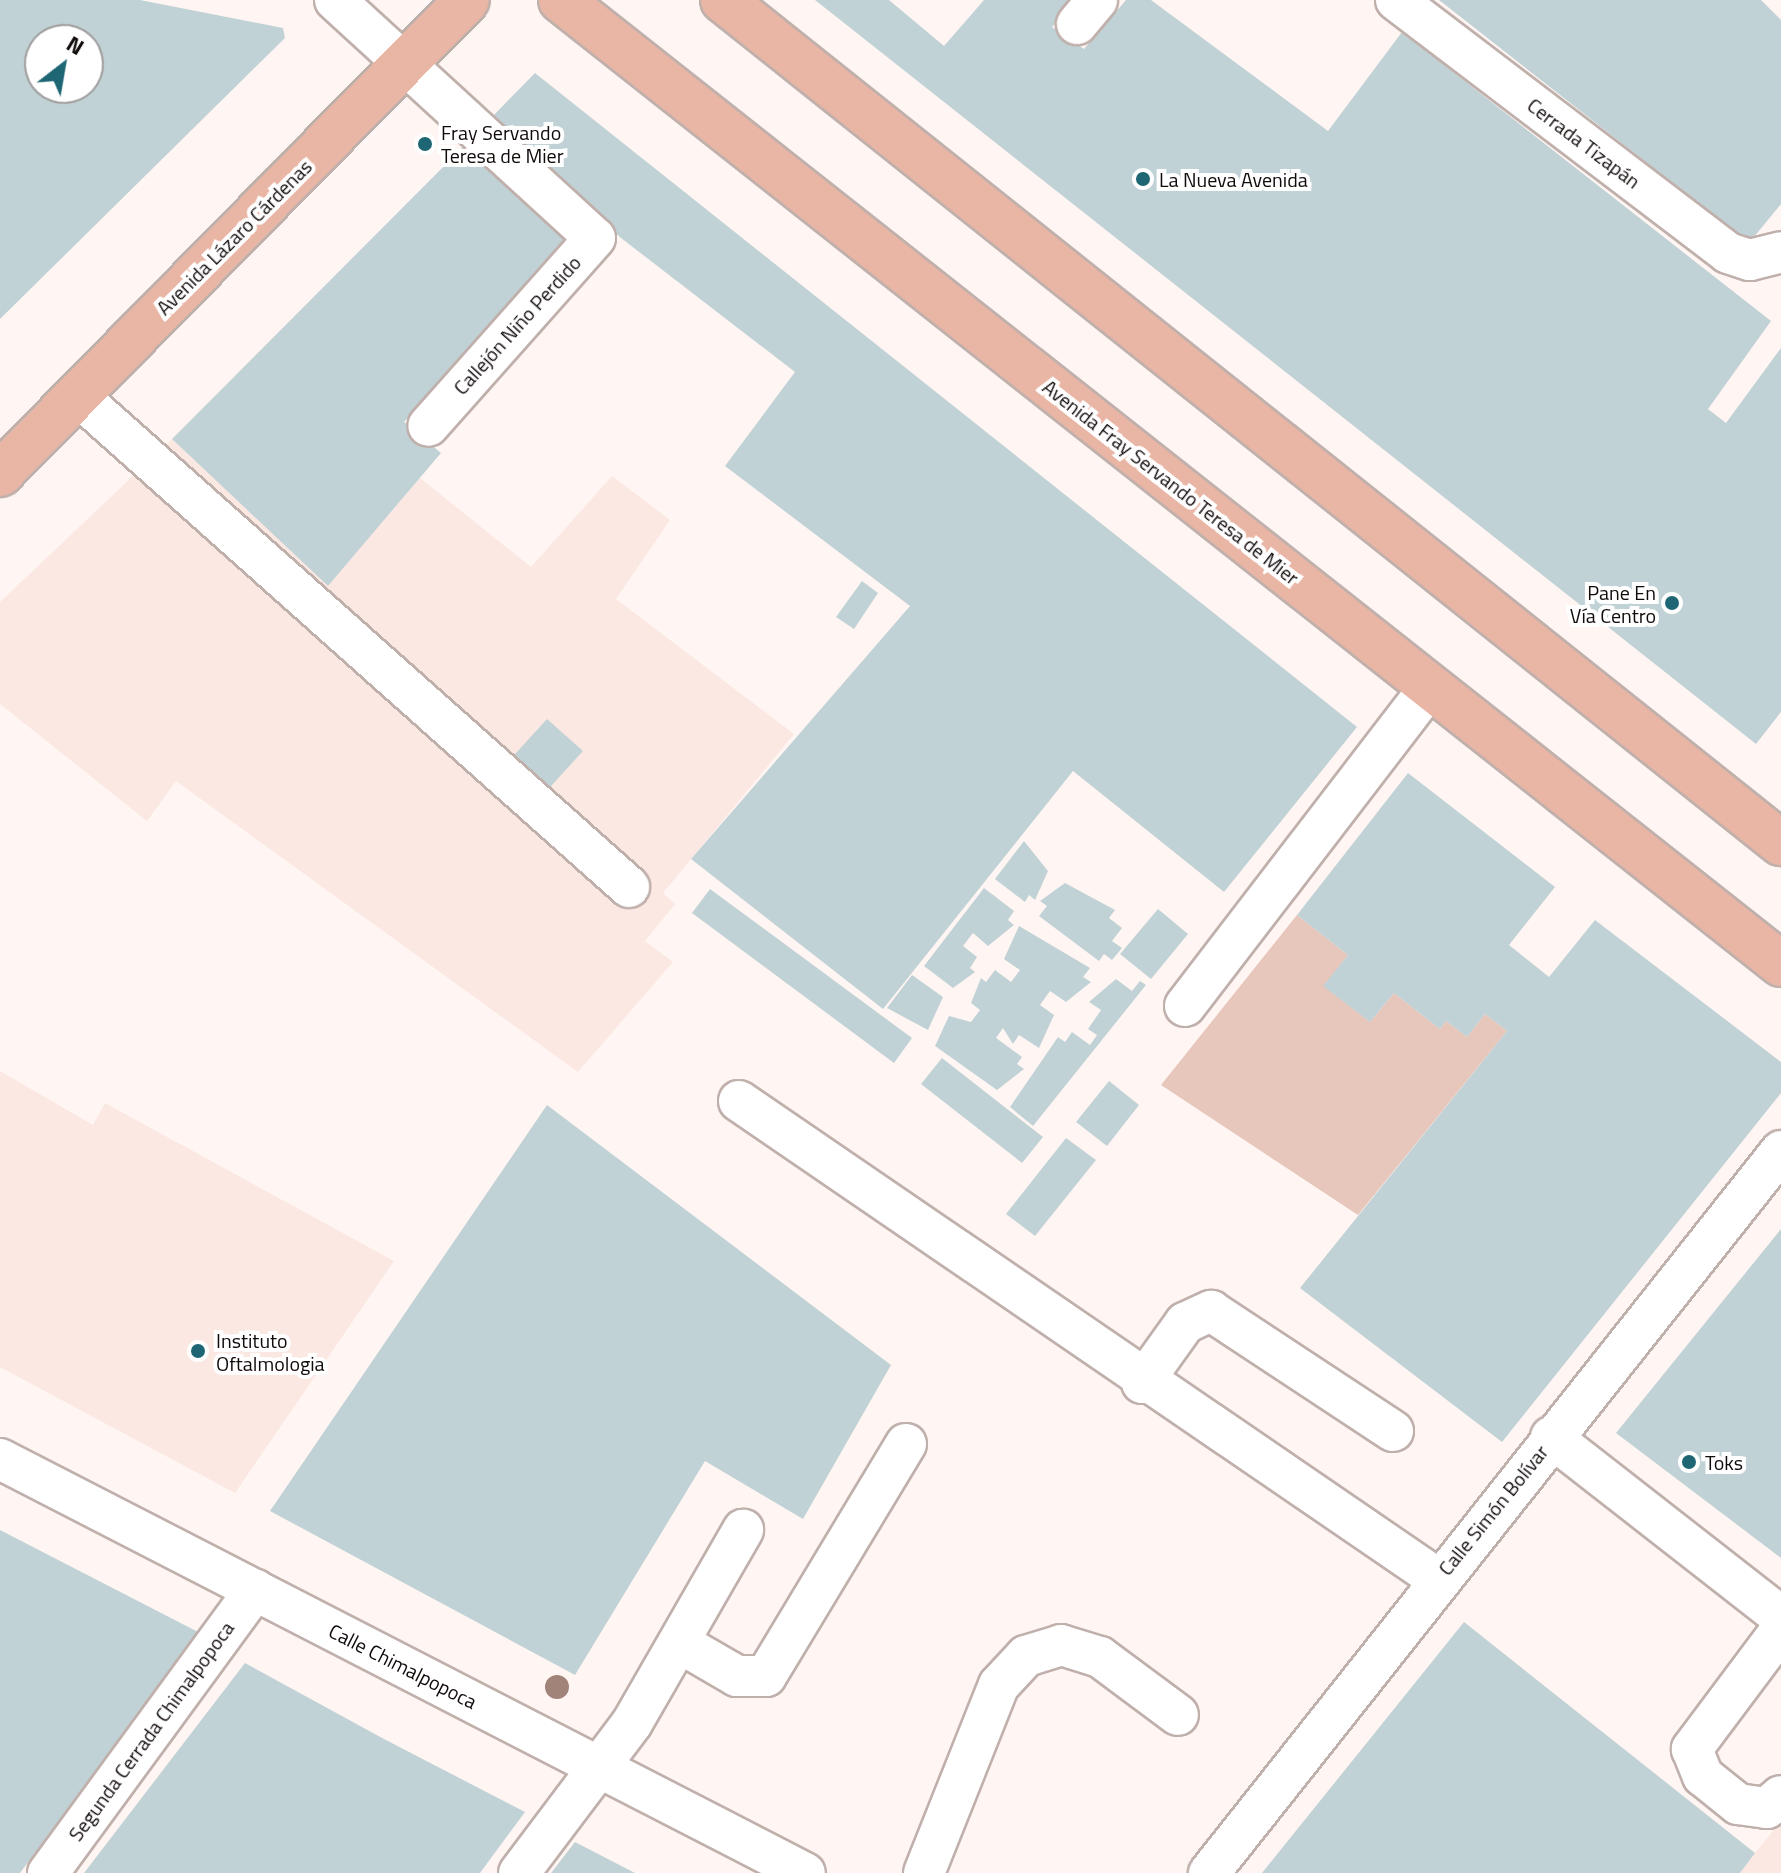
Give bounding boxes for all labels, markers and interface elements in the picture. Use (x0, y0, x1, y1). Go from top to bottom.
north arrow (24, 24, 104, 104)
text: N (60, 27, 91, 64)
street label: Cerrada Tizapán (1523, 93, 1645, 193)
place label: Fray Servando Teresa de Mier (441, 120, 564, 167)
marker: Fray Servando Teresa de Mier (416, 135, 434, 153)
street label: Avenida Lázaro Cárdenas (151, 154, 317, 320)
place label: La Nueva Avenida (1159, 167, 1308, 191)
marker: La Nueva Avenida (1134, 170, 1152, 188)
street label: Callejón Niño Perdido (448, 251, 586, 399)
street label: Avenida Fray Servando Teresa de Mier (1038, 375, 1304, 589)
place label: Pane En Vía Centro (1570, 580, 1656, 627)
marker: Pane En Vía Centro (1663, 594, 1681, 612)
place label: Instituto Oftalmologia (216, 1328, 325, 1375)
marker: Instituto Oftalmologia (187, 1340, 209, 1362)
street label: Calle Simón Bolívar (1433, 1440, 1553, 1580)
place label: Toks (1705, 1450, 1743, 1474)
marker: Toks (1680, 1453, 1698, 1471)
street label: Segunda Cerrada Chimalpopoca (63, 1617, 239, 1845)
street label: Calle Chimalpopoca (325, 1618, 481, 1714)

